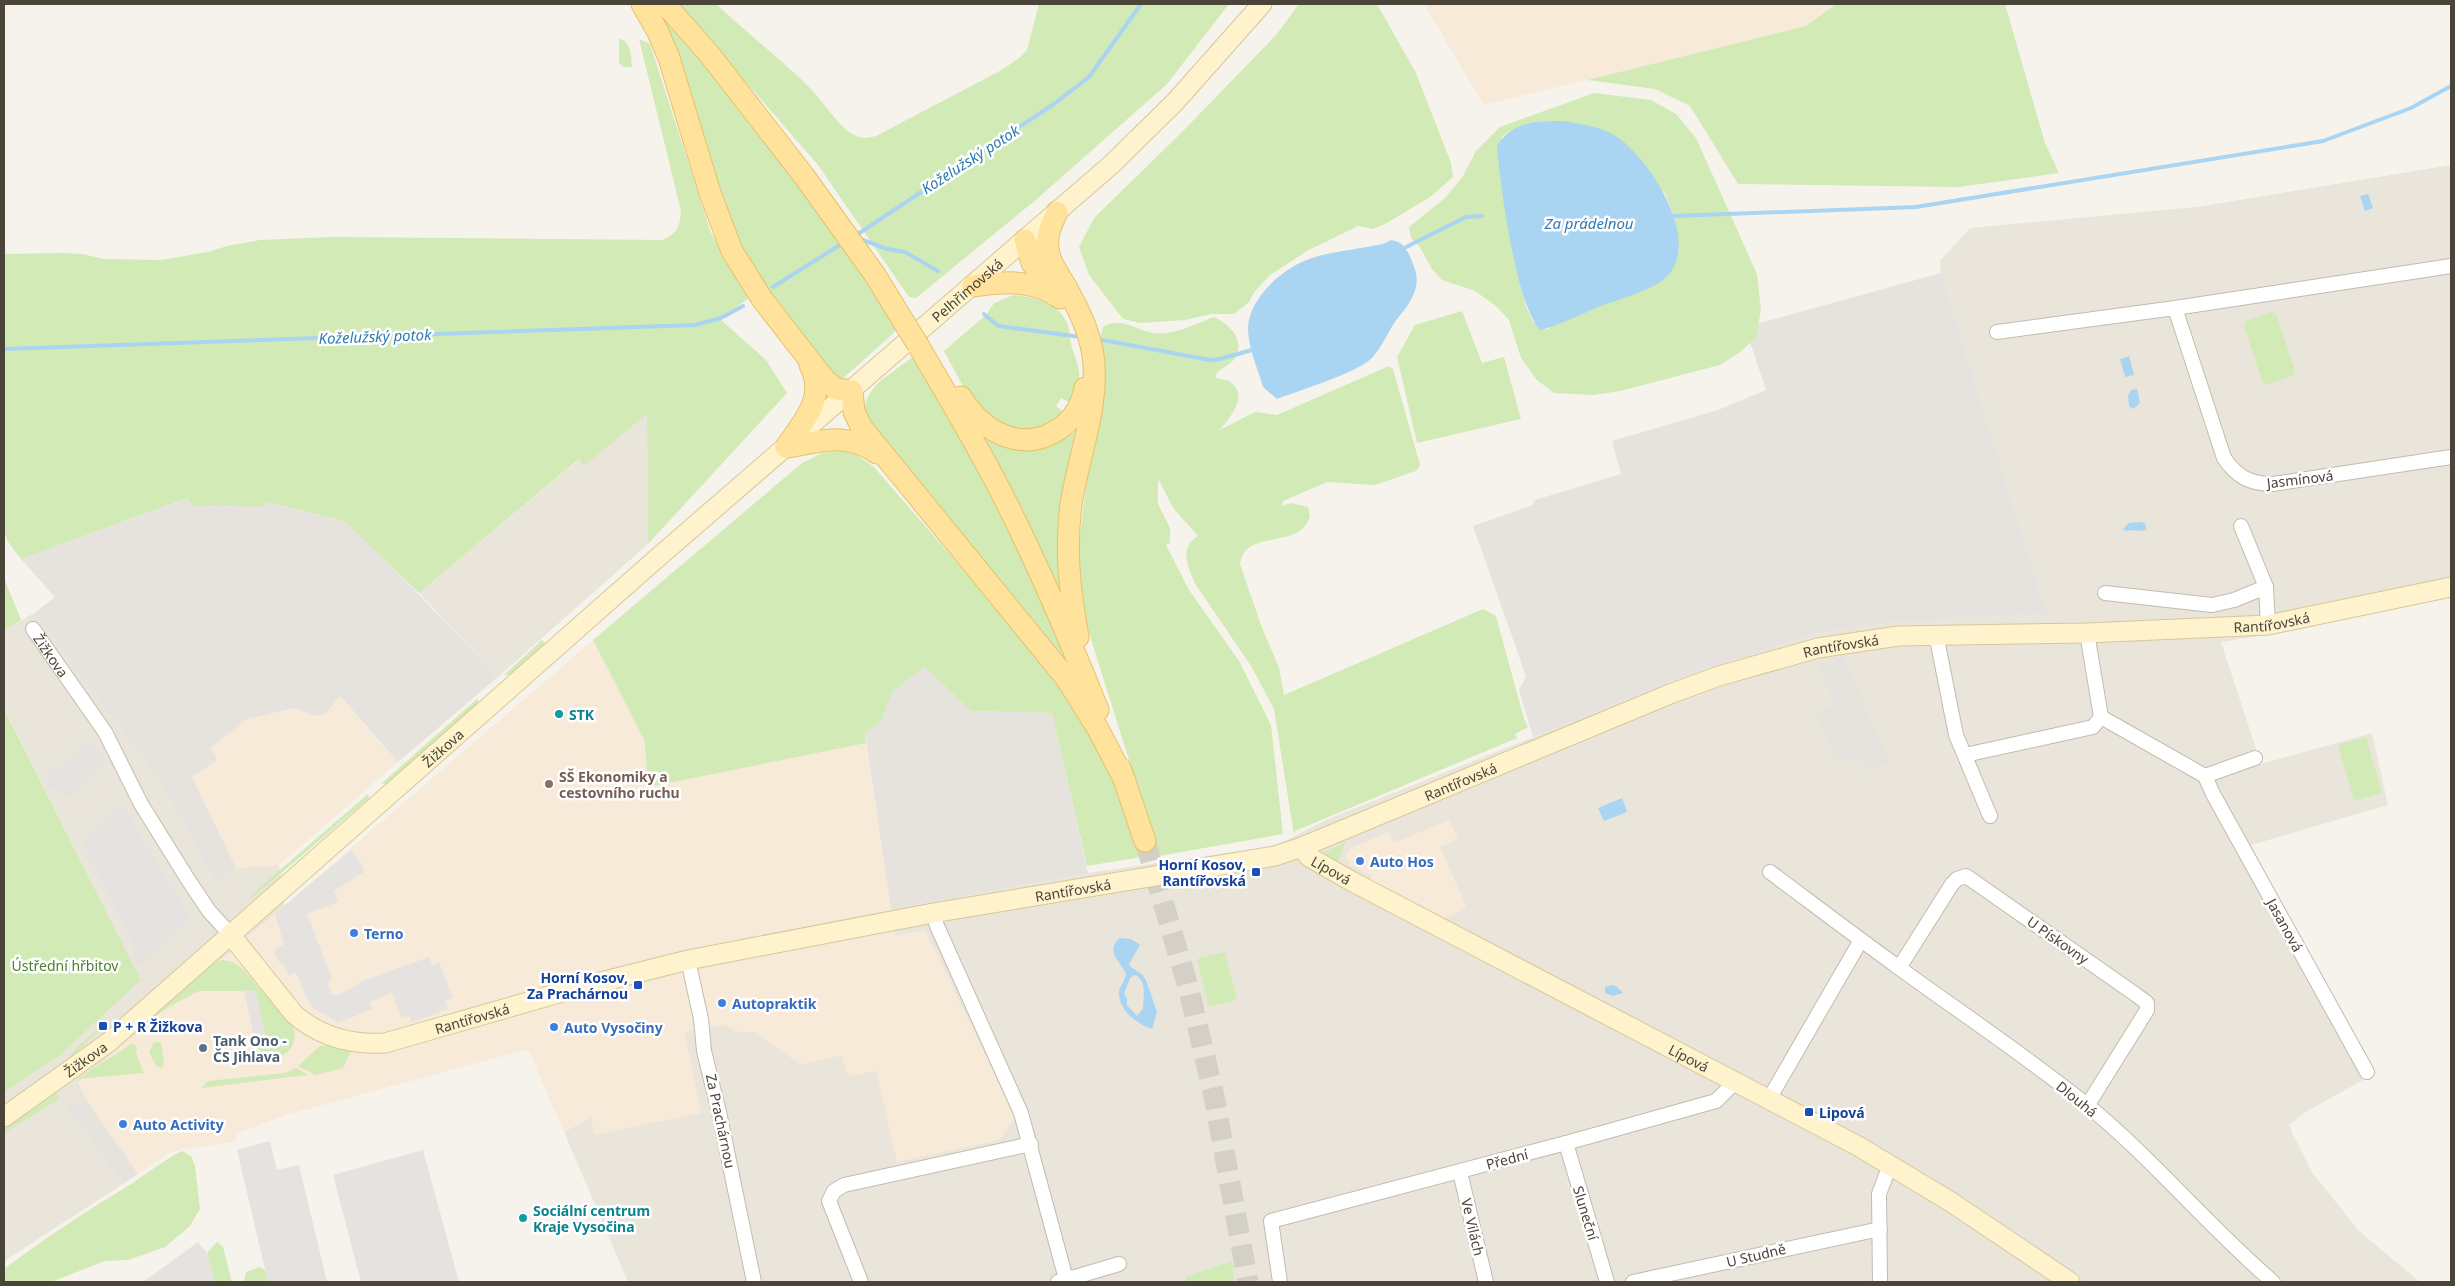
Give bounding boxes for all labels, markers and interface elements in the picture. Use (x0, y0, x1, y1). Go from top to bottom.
water label: Koželužský potok (917, 120, 1023, 198)
water label: Za prádelnou (1543, 213, 1634, 233)
street label: Pelhřimovská (927, 254, 1007, 326)
water label: Koželužský potok (318, 324, 432, 348)
street label: Jasmínová (2264, 465, 2334, 493)
street label: Rantířovská (2233, 607, 2311, 636)
street label: Žižkova (30, 630, 73, 681)
street label: Rantířovská (1801, 630, 1880, 661)
place label: STK (569, 705, 595, 724)
marker: STK (553, 708, 565, 720)
street label: Žižkova (418, 724, 467, 771)
street label: Rantířovská (1421, 758, 1500, 805)
place label: SŠ Ekonomiky a cestovního ruchu (559, 767, 680, 802)
marker: SŠ Ekonomiky a cestovního ruchu (543, 778, 555, 790)
street label: Lípová (1308, 851, 1355, 889)
place label: Auto Hos (1370, 852, 1434, 871)
place label: Horní Kosov, Rantířovská (1158, 855, 1246, 890)
marker: Auto Hos (1354, 855, 1366, 867)
marker: Horní Kosov, Rantířovská (1250, 866, 1262, 878)
street label: Rantířovská (1033, 874, 1112, 905)
street label: Jasanová (2262, 893, 2307, 955)
street label: U Pískovny (2023, 912, 2093, 969)
place label: Terno (364, 924, 404, 943)
marker: Terno (348, 927, 360, 939)
park label: Ústřední hřbitov (12, 956, 119, 975)
place label: Horní Kosov, Za Prachárnou (527, 968, 628, 1003)
marker: Horní Kosov, Za Prachárnou (632, 979, 644, 991)
place label: Autopraktik (732, 994, 817, 1013)
marker: Autopraktik (716, 997, 728, 1009)
street label: Rantířovská (432, 998, 511, 1038)
place label: P + R Žižkova (113, 1017, 203, 1036)
place label: Auto Vysočiny (564, 1018, 663, 1037)
marker: P + R Žižkova (97, 1020, 109, 1032)
marker: Auto Vysočiny (548, 1021, 560, 1033)
place label: Tank Ono - ČS Jihlava (213, 1031, 287, 1066)
street label: Žižkova (60, 1037, 111, 1081)
street label: Lípová (1666, 1039, 1712, 1076)
marker: Tank Ono - ČS Jihlava (197, 1042, 209, 1054)
street label: Za Prachárnou (702, 1072, 740, 1170)
street label: Dlouhá (2053, 1077, 2101, 1121)
place label: Lipová (1819, 1103, 1865, 1122)
marker: Lipová (1803, 1106, 1815, 1118)
place label: Auto Activity (133, 1115, 224, 1134)
marker: Auto Activity (117, 1118, 129, 1130)
street label: Přední (1484, 1144, 1530, 1174)
street label: Sluneční (1569, 1184, 1603, 1243)
street label: Ve Vilách (1457, 1196, 1489, 1258)
place label: Sociální centrum Kraje Vysočina (533, 1201, 650, 1236)
marker: Sociální centrum Kraje Vysočina (517, 1212, 529, 1224)
street label: U Studně (1724, 1239, 1788, 1271)

